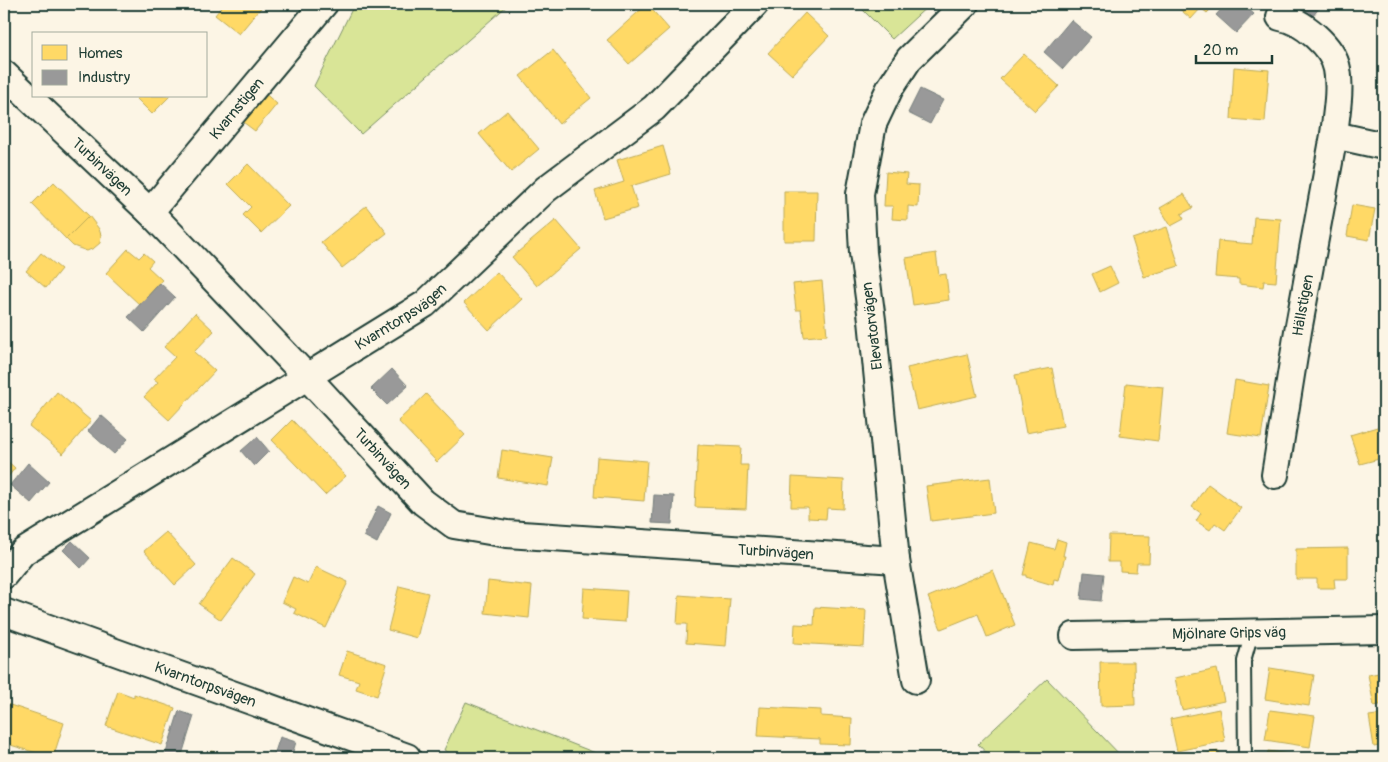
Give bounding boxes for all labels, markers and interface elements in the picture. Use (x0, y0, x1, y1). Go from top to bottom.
legend (32, 32, 208, 98)
scale bar (1196, 32, 1272, 64)
text: 20 m (1203, 41, 1238, 60)
text: Homes (78, 44, 123, 63)
text: Industry (78, 68, 131, 87)
street label: Kvarnstigen (206, 74, 268, 144)
street label: Turbinvägen (68, 134, 136, 200)
street label: Hällstigen (1288, 273, 1318, 338)
street label: Kvarntorpsvägen (352, 279, 451, 355)
street label: Elevatorvägen (858, 281, 887, 371)
street label: Turbinvägen (349, 425, 415, 493)
street label: Turbinvägen (737, 540, 815, 564)
street label: Mjölnare Grips väg (1172, 623, 1286, 644)
street label: Kvarntorpsvägen (152, 658, 259, 712)

